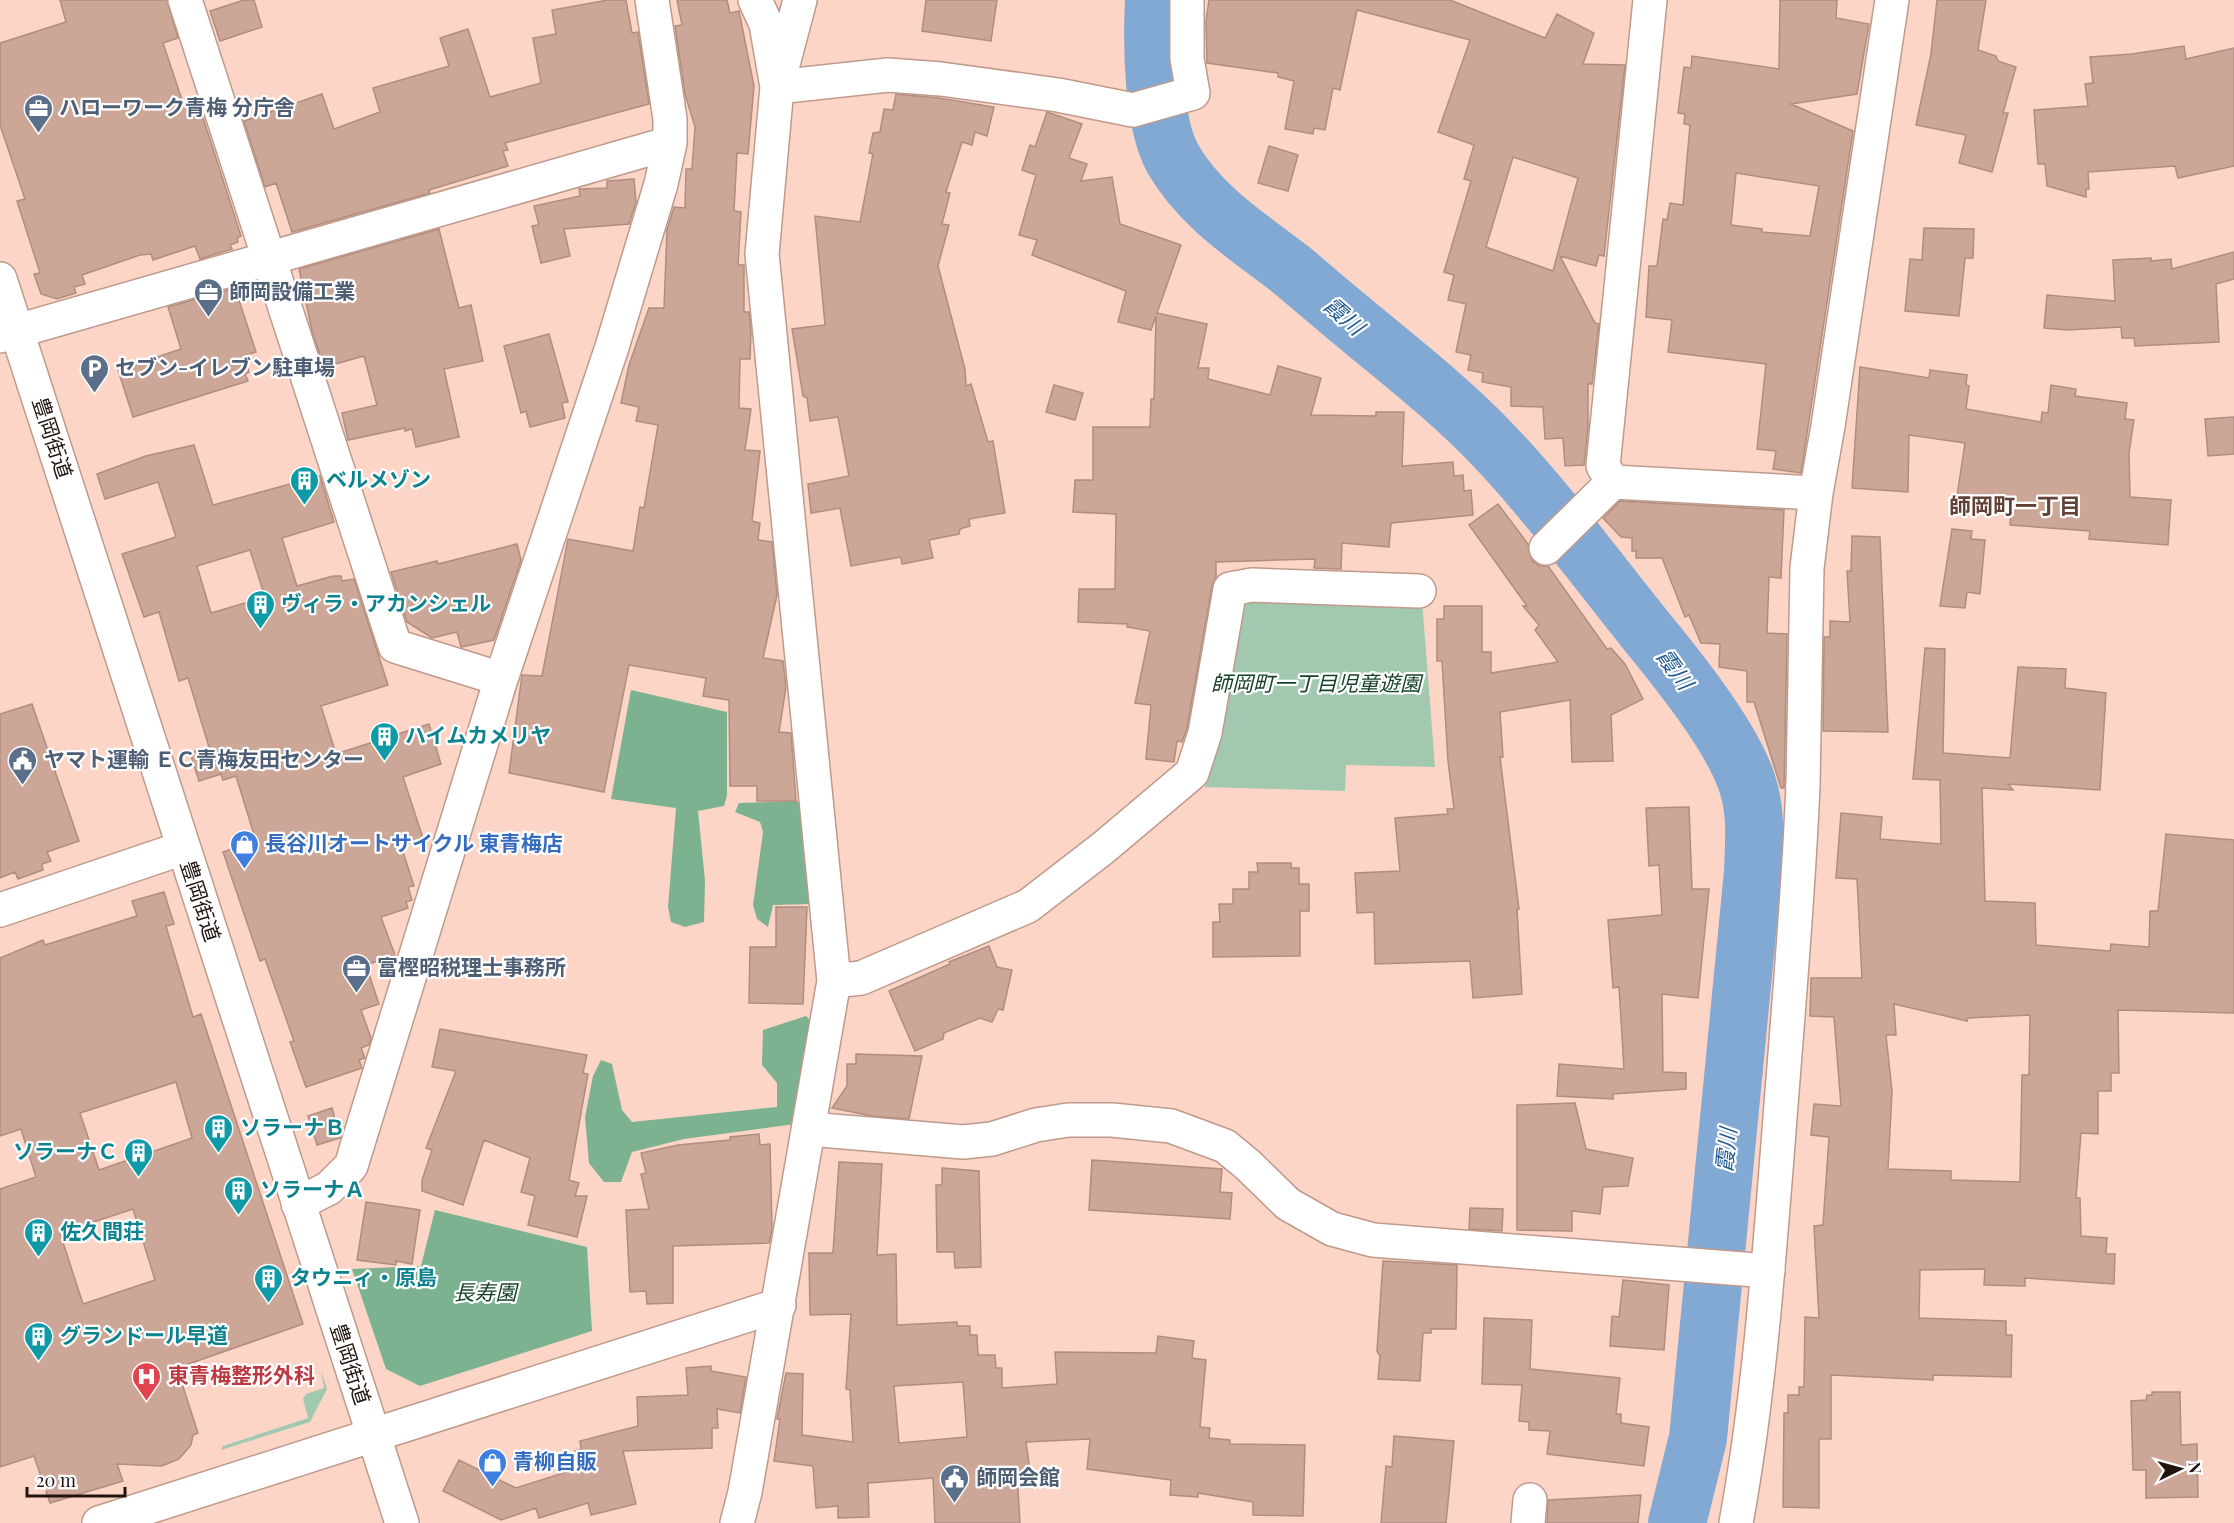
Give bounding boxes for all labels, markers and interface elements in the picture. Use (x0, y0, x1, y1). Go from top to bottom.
office icon: ハローワーク青梅 分庁舎 (22, 92, 54, 134)
place label: ハローワーク青梅 分庁舎 (59, 92, 295, 120)
office icon: 師岡設備工業 (192, 276, 224, 318)
place label: 師岡設備工業 (229, 276, 355, 304)
water label: 霞川 (1318, 289, 1373, 342)
parking icon: セブン-イレブン駐車場 (78, 352, 110, 394)
place label: セブン-イレブン駐車場 (115, 352, 335, 380)
street label: 豊岡街道 (28, 393, 80, 482)
building icon: ベルメゾン (289, 464, 321, 506)
place label: ベルメゾン (326, 464, 431, 492)
district label: 師岡町一丁目 (1949, 490, 2081, 520)
building icon: ヴィラ・アカンシェル (244, 588, 276, 630)
place label: ヴィラ・アカンシェル (281, 588, 491, 616)
water label: 霞川 (1651, 642, 1702, 697)
park label: 師岡町一丁目児童遊園 (1211, 668, 1424, 696)
building icon: ハイムカメリヤ (368, 720, 400, 762)
place label: ハイムカメリヤ (405, 720, 551, 748)
public building icon: ヤマト運輸 ＥＣ青梅友田センター (7, 744, 39, 786)
place label: ヤマト運輸 ＥＣ青梅友田センター (44, 744, 364, 772)
shop icon: 長谷川オートサイクル 東青梅店 (228, 828, 260, 870)
place label: 長谷川オートサイクル 東青梅店 (265, 828, 563, 856)
street label: 豊岡街道 (176, 856, 228, 945)
office icon: 富樫昭税理士事務所 (340, 952, 372, 994)
place label: 富樫昭税理士事務所 (377, 952, 566, 980)
building icon: ソラーナＢ (203, 1112, 235, 1154)
place label: ソラーナＢ (240, 1112, 345, 1140)
water label: 霞川 (1708, 1124, 1742, 1173)
place label: ソラーナＣ (13, 1136, 118, 1164)
building icon: ソラーナＣ (123, 1136, 155, 1178)
building icon: ソラーナＡ (223, 1174, 255, 1216)
place label: ソラーナＡ (260, 1174, 365, 1202)
building icon: 佐久間荘 (23, 1216, 55, 1258)
place label: 佐久間荘 (60, 1216, 144, 1244)
building icon: タウニィ・原島 (253, 1262, 285, 1304)
place label: タウニィ・原島 (290, 1262, 437, 1290)
park label: 長寿園 (454, 1277, 519, 1305)
street label: 豊岡街道 (326, 1319, 378, 1408)
building icon: グランドール早道 (23, 1320, 55, 1362)
place label: グランドール早道 (60, 1320, 228, 1348)
hospital icon: 東青梅整形外科 (131, 1360, 163, 1402)
place label: 東青梅整形外科 (168, 1360, 315, 1388)
north arrow (2150, 1439, 2210, 1499)
shop icon: 青柳自販 (476, 1446, 508, 1488)
place label: 青柳自販 (513, 1446, 597, 1474)
scale bar (27, 1460, 124, 1498)
text: N (2184, 1461, 2206, 1475)
public building icon: 師岡会館 (939, 1462, 971, 1504)
place label: 師岡会館 (976, 1462, 1060, 1490)
text: 20 m (36, 1468, 76, 1492)

